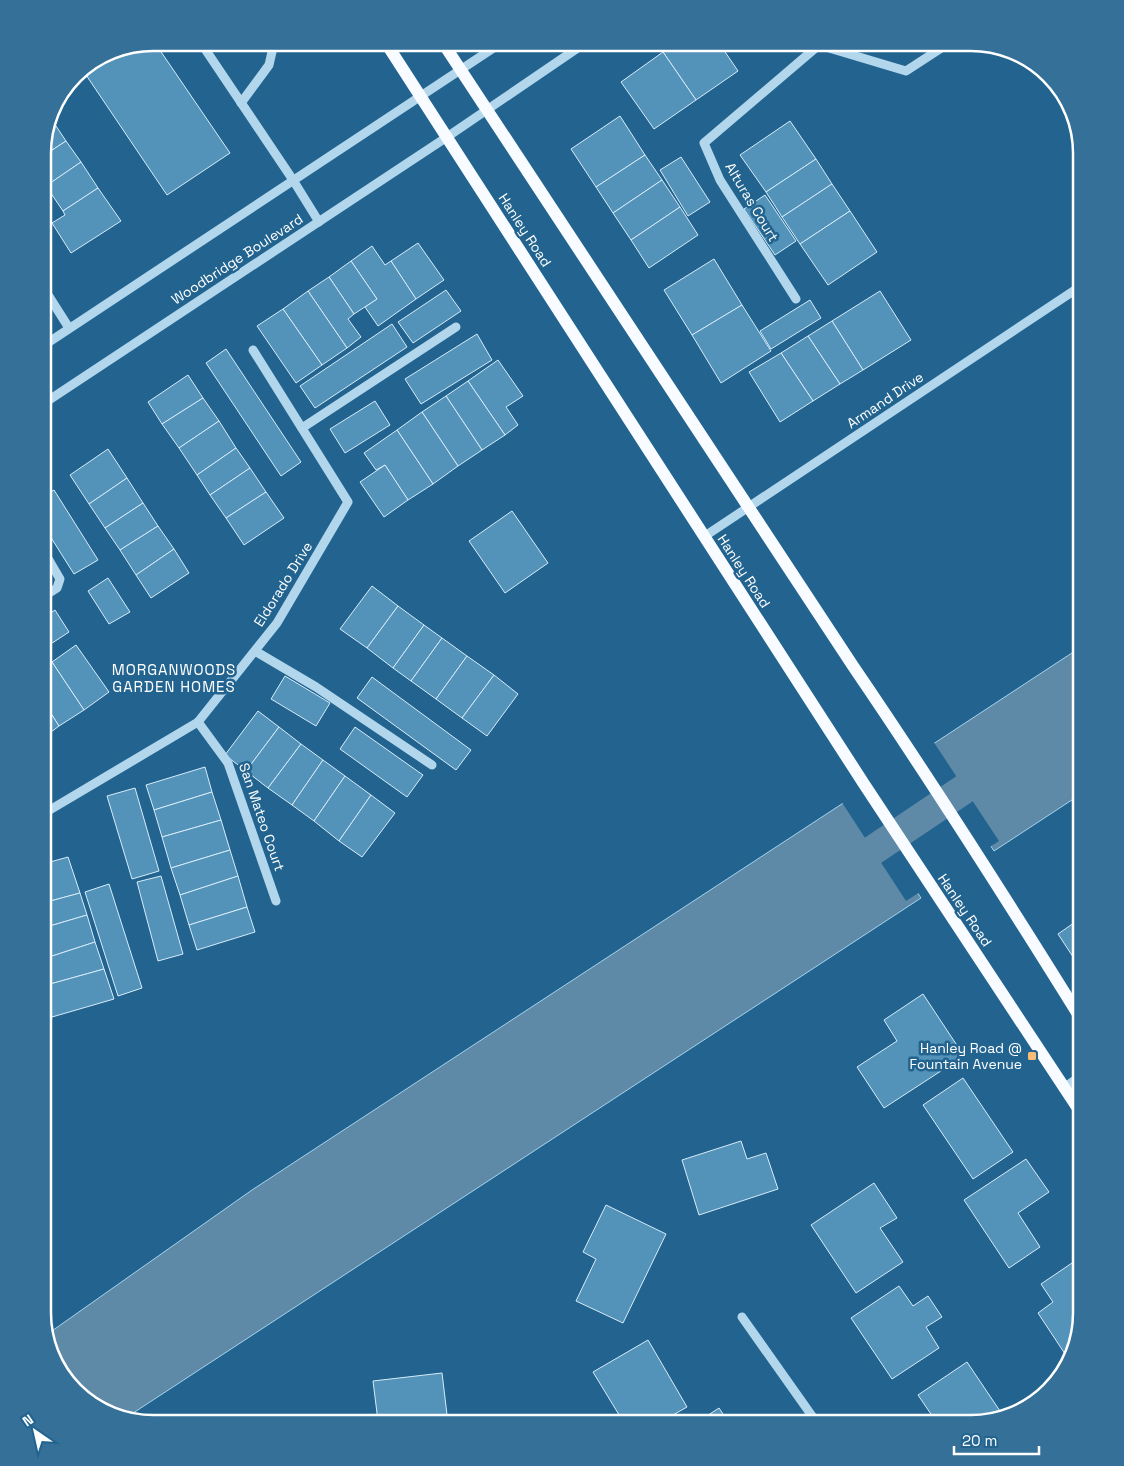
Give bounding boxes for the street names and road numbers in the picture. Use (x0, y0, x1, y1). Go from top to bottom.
street label: Alturas Court (721, 159, 783, 245)
street label: Hanley Road (495, 190, 555, 270)
street label: Woodbridge Boulevard (168, 210, 306, 308)
street label: Armand Drive (843, 368, 927, 432)
street label: Hanley Road (714, 531, 774, 611)
street label: Eldorado Drive (250, 538, 316, 630)
street label: San Mateo Court (235, 761, 289, 873)
street label: Hanley Road (934, 870, 996, 950)

